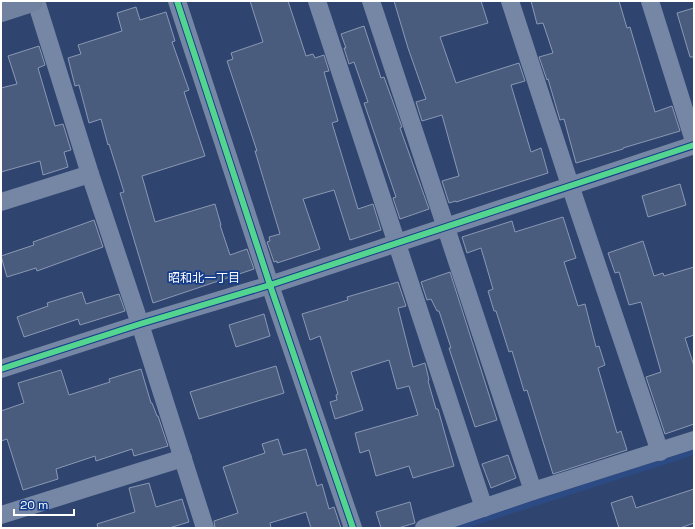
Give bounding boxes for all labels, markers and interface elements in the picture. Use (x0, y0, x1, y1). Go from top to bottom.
district label: 昭和北一丁目 (168, 270, 240, 286)
scale bar (14, 491, 74, 517)
text: 20 m (20, 497, 48, 513)

